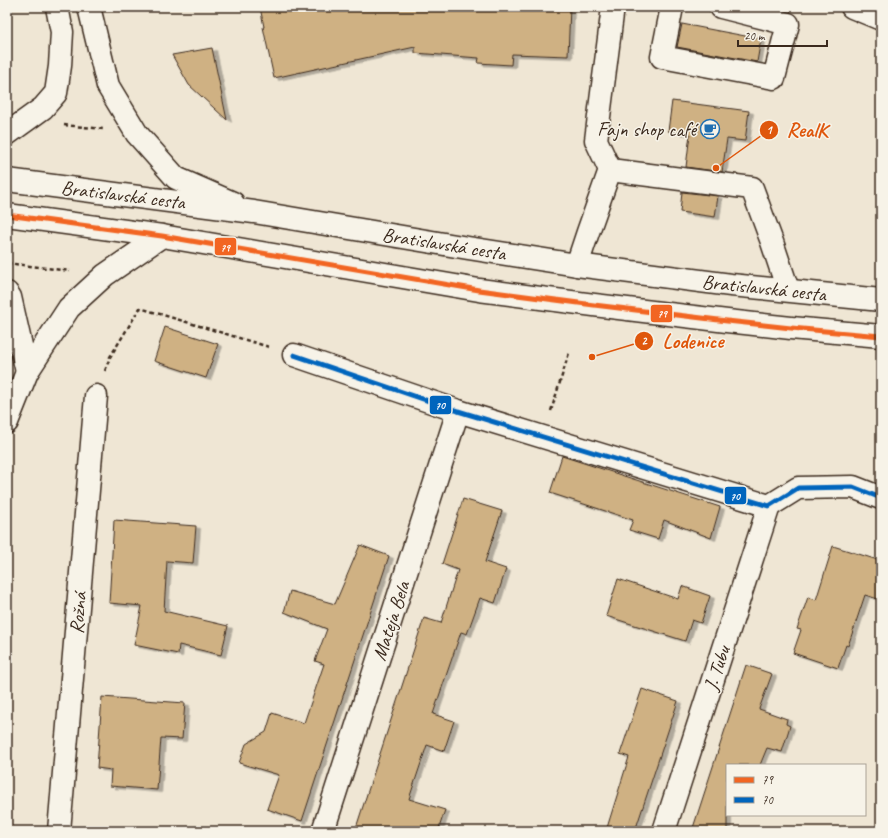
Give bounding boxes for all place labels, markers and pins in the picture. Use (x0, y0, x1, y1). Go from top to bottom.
callout: RealK (759, 113, 836, 146)
place label: Fajn shop café (597, 117, 699, 142)
cafe icon: Fajn shop café (699, 118, 721, 140)
callout: Lodenice (634, 324, 731, 357)

